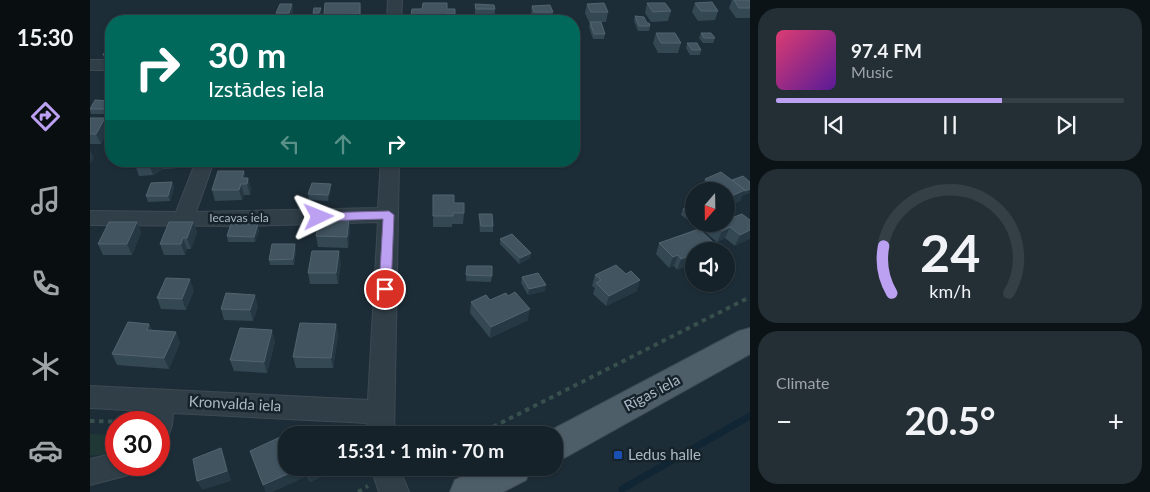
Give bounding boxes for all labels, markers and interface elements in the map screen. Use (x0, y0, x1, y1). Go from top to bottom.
text: 15:30 (17, 24, 73, 51)
text: 30 m (208, 33, 286, 75)
icon: right (125, 35, 190, 100)
text: 97.4 FM (851, 39, 922, 62)
text: Music (851, 62, 893, 81)
text: Izstādes iela (208, 75, 324, 102)
icon: directions (28, 99, 63, 134)
icon: previous (820, 111, 848, 139)
icon: pause (936, 111, 964, 139)
icon: next (1052, 111, 1080, 139)
icon: left (276, 130, 304, 158)
icon: ahead (329, 130, 357, 158)
icon: right (382, 130, 410, 158)
north arrow (685, 182, 735, 232)
map controls (685, 182, 735, 292)
icon: music (28, 183, 63, 218)
position arrow (292, 190, 344, 242)
street label: Iecavas iela (209, 210, 269, 225)
text: 24 (920, 221, 980, 283)
button: sound (685, 242, 735, 292)
icon: phone (28, 266, 63, 301)
pin (364, 268, 406, 310)
icon: arrive (371, 275, 399, 303)
text: km/h (929, 280, 971, 302)
icon: climate (28, 349, 63, 384)
street label: Rīgas iela (620, 370, 683, 414)
text: Climate (776, 373, 829, 392)
street label: Kronvalda iela (188, 392, 282, 414)
text: 20.5° (905, 397, 995, 443)
text: − (776, 404, 792, 438)
text: + (1108, 404, 1124, 438)
speed limit sign: 30 (105, 411, 170, 476)
icon: car (28, 433, 63, 468)
text: 15:31 · 1 min · 70 m (337, 439, 504, 462)
place label: Ledus halle (628, 445, 701, 463)
marker: Ledus halle (612, 449, 624, 461)

